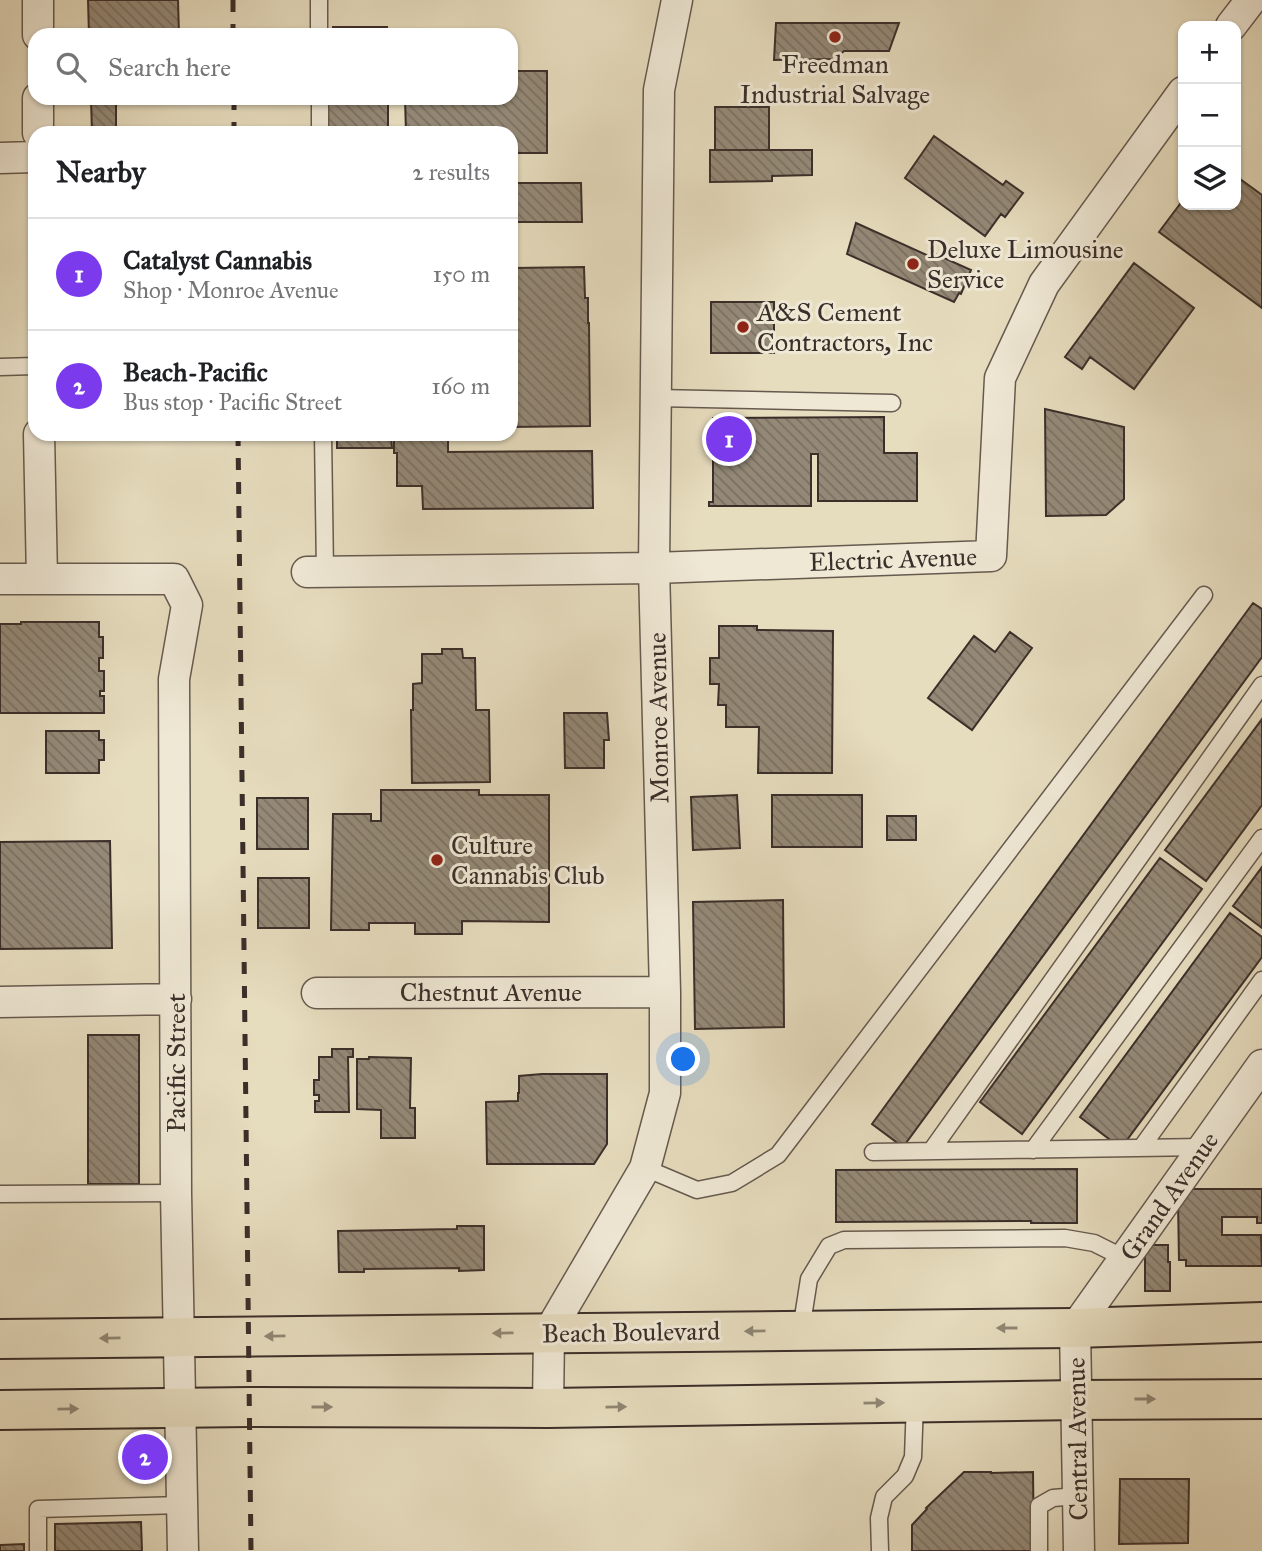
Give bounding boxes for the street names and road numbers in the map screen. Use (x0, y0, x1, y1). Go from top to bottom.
street label: Electric Avenue (808, 540, 978, 578)
street label: Monroe Avenue (641, 632, 675, 804)
street label: Chestnut Avenue (400, 976, 582, 1008)
street label: Pacific Street (160, 993, 192, 1133)
street label: Grand Avenue (1113, 1125, 1225, 1267)
street label: Beach Boulevard (542, 1314, 720, 1350)
street label: Central Avenue (1060, 1357, 1094, 1521)

